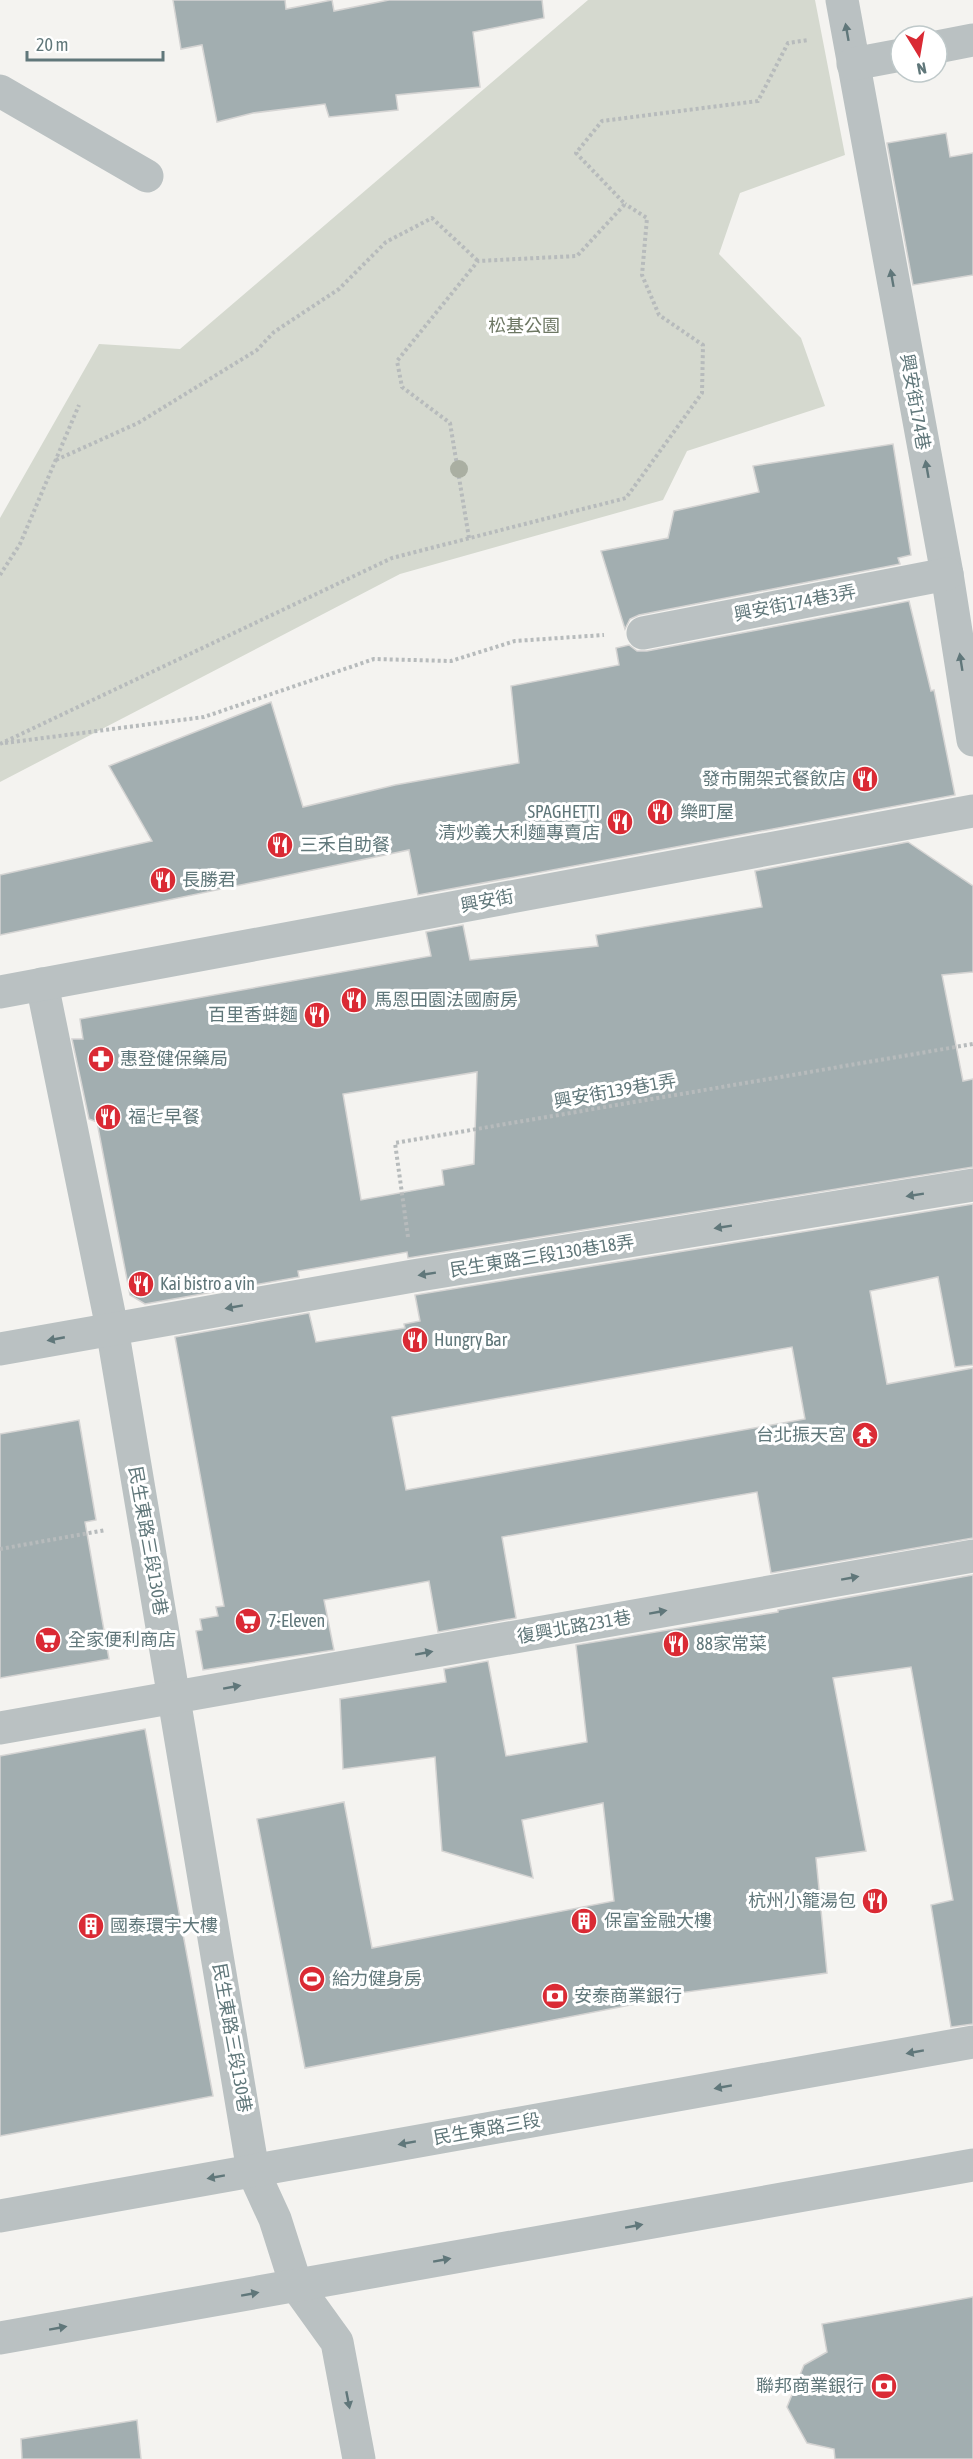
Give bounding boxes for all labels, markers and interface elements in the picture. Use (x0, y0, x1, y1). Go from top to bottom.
one-way arrow (842, 23, 851, 42)
scale bar (27, 24, 164, 62)
north arrow (889, 24, 949, 84)
text: 20 m (36, 34, 68, 55)
text: N (916, 59, 928, 78)
one-way arrow (887, 268, 896, 287)
park label: 松基公園 (488, 315, 560, 336)
street label: 興安街174巷 (897, 352, 934, 452)
one-way arrow (922, 460, 931, 479)
street label: 興安街174巷3弄 (732, 580, 858, 625)
one-way arrow (956, 652, 965, 671)
restaurant icon: 發市開架式餐飲店 (850, 764, 880, 794)
place label: 發市開架式餐飲店 (702, 768, 846, 789)
restaurant icon: 樂町屋 (645, 797, 675, 827)
place label: SPAGHETTI 清炒義大利麵專賣店 (438, 801, 600, 843)
place label: 樂町屋 (680, 801, 734, 822)
restaurant icon: SPAGHETTI 清炒義大利麵專賣店 (605, 807, 635, 837)
restaurant icon: 三禾自助餐 (265, 830, 295, 860)
place label: 三禾自助餐 (300, 834, 390, 855)
restaurant icon: 長勝君 (148, 865, 178, 895)
place label: 長勝君 (182, 869, 236, 890)
street label: 興安街 (458, 885, 515, 916)
restaurant icon: 馬恩田園法國廚房 (339, 985, 369, 1015)
place label: 馬恩田園法國廚房 (374, 989, 518, 1010)
restaurant icon: 百里香蚌麵 (302, 1000, 332, 1030)
place label: 百里香蚌麵 (208, 1004, 298, 1025)
pharmacy icon: 惠登健保藥局 (86, 1044, 116, 1074)
place label: 惠登健保藥局 (120, 1048, 228, 1069)
street label: 興安街139巷1弄 (552, 1069, 678, 1112)
restaurant icon: 福七早餐 (93, 1102, 123, 1132)
place label: 福七早餐 (128, 1106, 200, 1127)
one-way arrow (906, 1191, 925, 1200)
one-way arrow (713, 1222, 732, 1231)
street label: 民生東路三段130巷18弄 (448, 1231, 636, 1280)
restaurant icon: Kai bistro a vin (126, 1269, 156, 1299)
one-way arrow (417, 1270, 436, 1279)
place label: Kai bistro a vin (160, 1273, 255, 1294)
one-way arrow (225, 1303, 244, 1312)
restaurant icon: Hungry Bar (400, 1325, 430, 1355)
place label: Hungry Bar (434, 1329, 508, 1350)
one-way arrow (46, 1334, 65, 1343)
temple icon: 台北振天宮 (850, 1420, 880, 1450)
place label: 台北振天宮 (756, 1424, 846, 1445)
street label: 民生東路三段130巷 (125, 1465, 172, 1617)
one-way arrow (840, 1573, 859, 1582)
supermarket icon: 7-Eleven (233, 1606, 263, 1636)
street label: 復興北路231巷 (515, 1606, 633, 1647)
one-way arrow (648, 1607, 667, 1616)
place label: 7-Eleven (268, 1610, 325, 1631)
supermarket icon: 全家便利商店 (33, 1625, 63, 1655)
place label: 全家便利商店 (68, 1629, 176, 1650)
restaurant icon: 88家常菜 (661, 1629, 691, 1659)
place label: 88家常菜 (696, 1633, 767, 1654)
one-way arrow (415, 1648, 434, 1657)
one-way arrow (223, 1682, 242, 1691)
restaurant icon: 杭州小籠湯包 (860, 1886, 890, 1916)
place label: 杭州小籠湯包 (748, 1890, 856, 1911)
building icon: 保富金融大樓 (569, 1906, 599, 1936)
place label: 保富金融大樓 (604, 1910, 712, 1931)
building icon: 國泰環宇大樓 (76, 1911, 106, 1941)
place label: 國泰環宇大樓 (110, 1915, 218, 1936)
street label: 民生東路三段130巷 (209, 1962, 256, 2114)
sports icon: 給力健身房 (297, 1964, 327, 1994)
place label: 給力健身房 (332, 1968, 422, 1989)
bank icon: 安泰商業銀行 (540, 1981, 570, 2011)
place label: 安泰商業銀行 (574, 1985, 682, 2006)
one-way arrow (906, 2048, 925, 2057)
one-way arrow (714, 2083, 733, 2092)
street label: 民生東路三段 (432, 2109, 542, 2148)
one-way arrow (398, 2139, 417, 2148)
one-way arrow (206, 2173, 225, 2182)
one-way arrow (624, 2221, 643, 2230)
one-way arrow (432, 2255, 451, 2264)
one-way arrow (240, 2289, 259, 2298)
one-way arrow (48, 2323, 67, 2332)
bank icon: 聯邦商業銀行 (869, 2371, 899, 2401)
place label: 聯邦商業銀行 (756, 2375, 864, 2396)
one-way arrow (344, 2390, 353, 2409)

